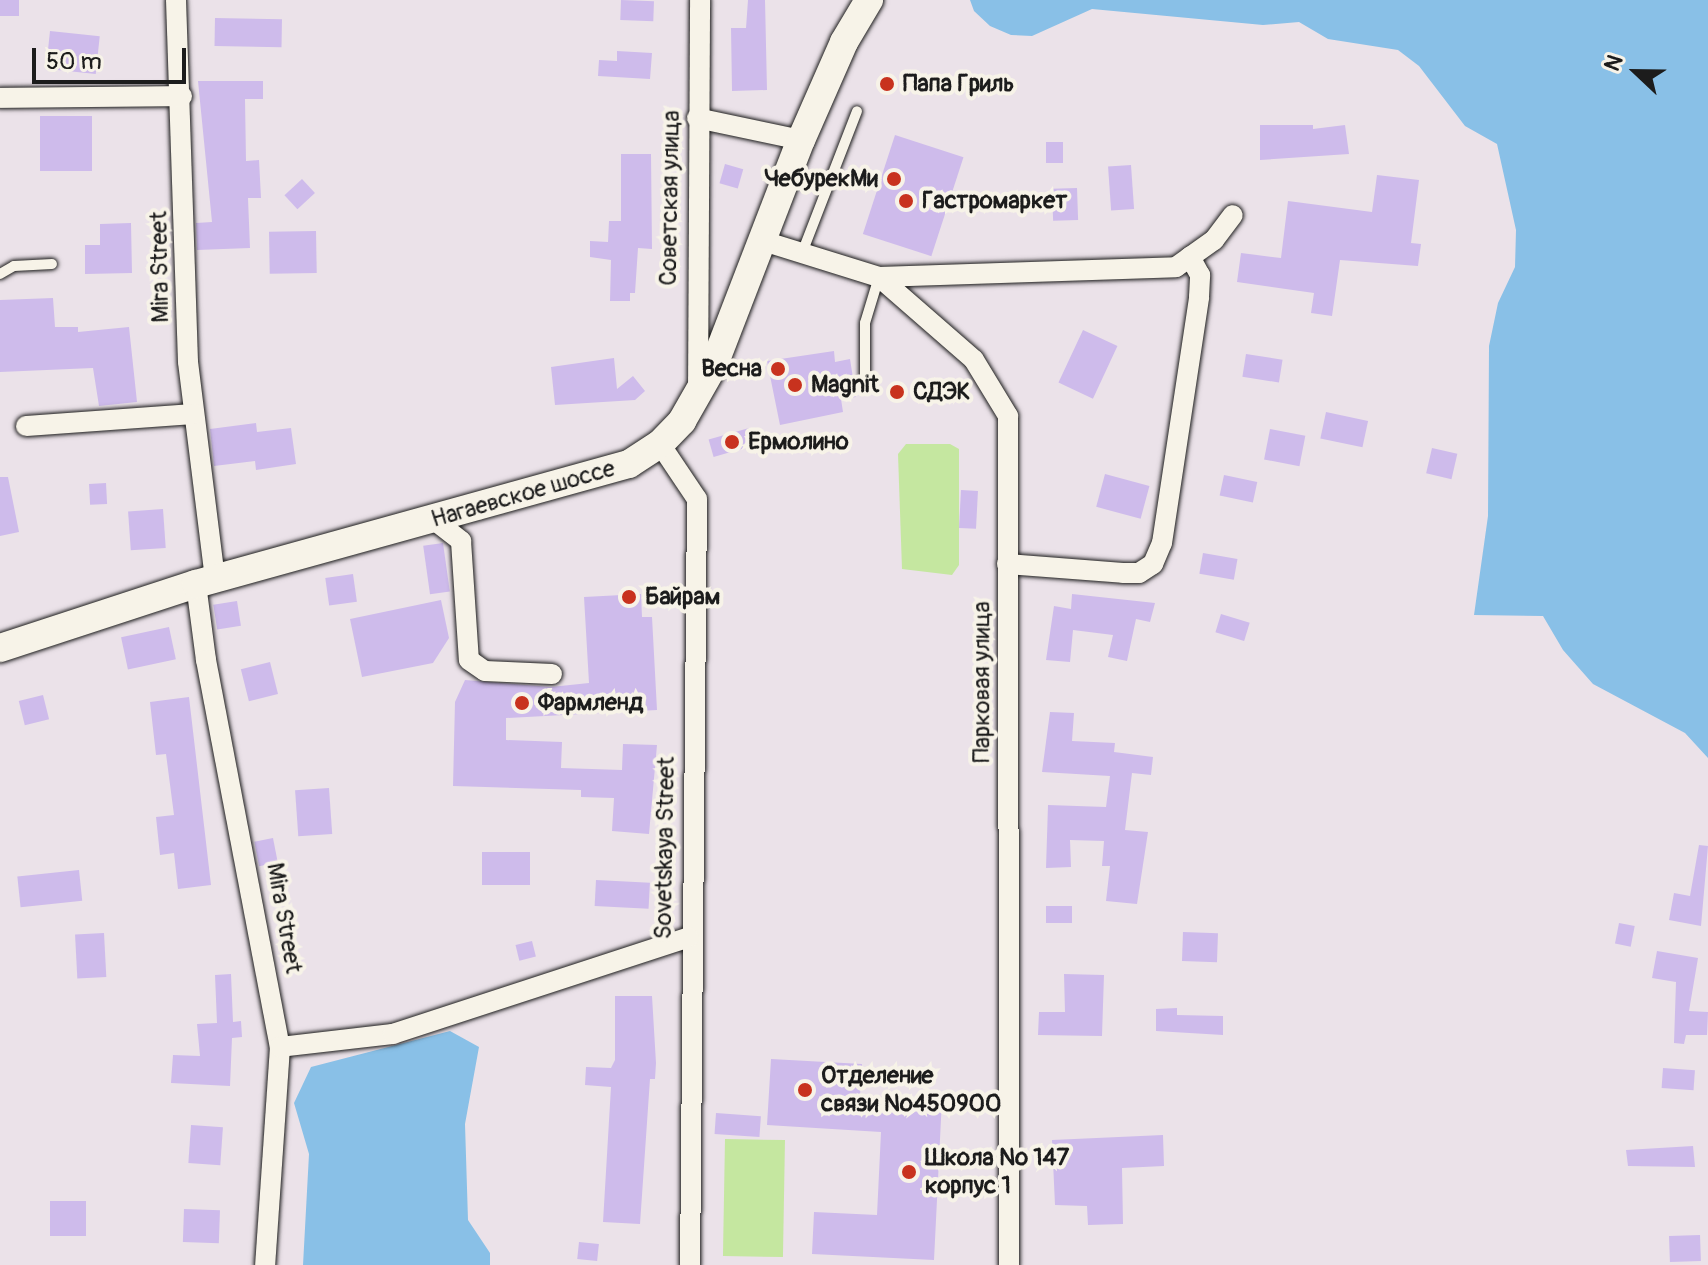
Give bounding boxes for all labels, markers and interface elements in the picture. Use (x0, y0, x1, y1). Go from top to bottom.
scale bar (36, 32, 190, 82)
north arrow (1596, 32, 1676, 112)
text: 50 m (46, 47, 102, 76)
text: N (1598, 51, 1630, 75)
place label: Папа Гриль (903, 70, 1014, 98)
marker: Папа Гриль (878, 75, 896, 93)
street label: Советская улица (654, 110, 686, 286)
place label: ЧебурекМи (764, 165, 878, 193)
marker: ЧебурекМи (885, 170, 903, 188)
place label: Гастромаркет (922, 187, 1067, 215)
marker: Гастромаркет (897, 192, 915, 210)
street label: Mira Street (145, 211, 175, 323)
place label: Весна (701, 355, 762, 383)
marker: Весна (769, 360, 787, 378)
place label: Magnit (811, 371, 879, 399)
marker: Magnit (786, 376, 804, 394)
place label: СДЭК (913, 378, 970, 406)
marker: СДЭК (888, 383, 906, 401)
place label: Ермолино (748, 428, 849, 456)
marker: Ермолино (723, 433, 741, 451)
street label: Нагаевское шоссе (428, 454, 618, 534)
place label: Байрам (645, 583, 720, 611)
marker: Байрам (620, 588, 638, 606)
street label: Парковая улица (968, 601, 996, 763)
place label: Фармленд (538, 689, 643, 717)
marker: Фармленд (513, 694, 531, 712)
street label: Sovetskaya Street (649, 756, 681, 940)
street label: Mira Street (260, 861, 308, 975)
place label: Отделение связи №450900 (821, 1062, 1001, 1118)
marker: Отделение связи №450900 (796, 1081, 814, 1099)
place label: Школа № 147 корпус 1 (925, 1144, 1069, 1200)
marker: Школа № 147 корпус 1 (900, 1163, 918, 1181)

